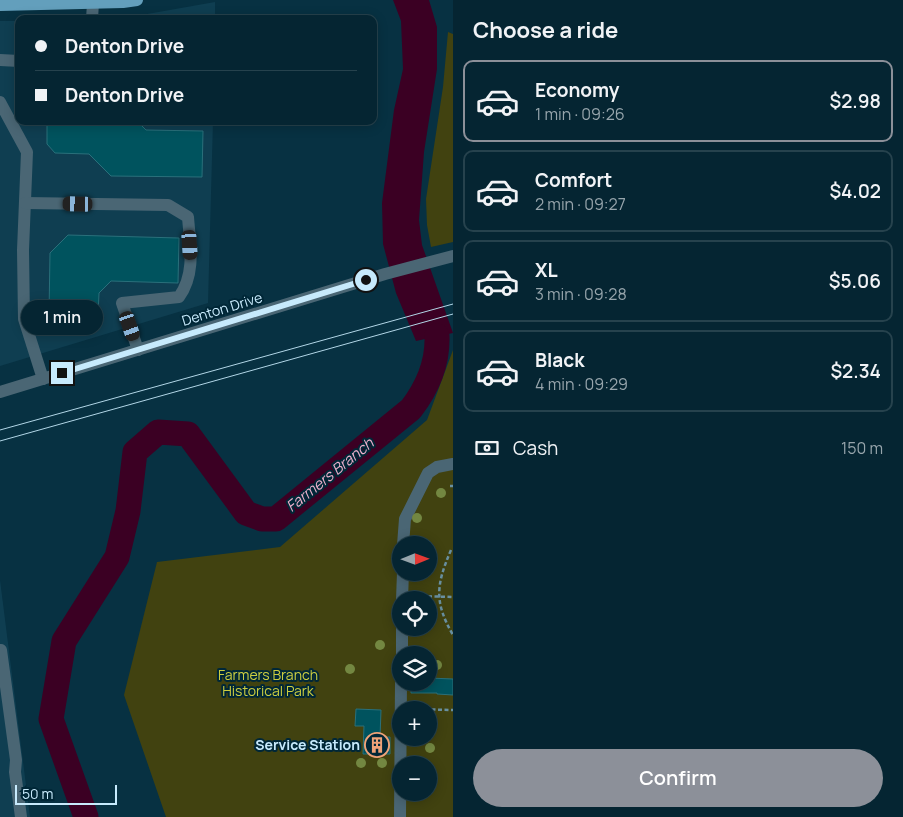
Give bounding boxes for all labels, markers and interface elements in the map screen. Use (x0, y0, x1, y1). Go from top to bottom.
text: Choose a ride (473, 15, 618, 45)
text: Denton Drive (65, 33, 184, 59)
text: Economy (535, 77, 619, 103)
icon: car (475, 79, 520, 124)
text: Denton Drive (65, 82, 184, 108)
text: $2.98 (829, 88, 881, 114)
text: 1 min · 09:26 (535, 103, 625, 125)
text: Comfort (535, 167, 612, 193)
icon: car (475, 169, 520, 214)
text: $4.02 (829, 178, 881, 204)
text: 2 min · 09:27 (535, 193, 626, 215)
car (62, 196, 93, 212)
car (181, 230, 198, 260)
text: XL (535, 257, 558, 283)
icon: car (475, 259, 520, 304)
text: $5.06 (829, 268, 881, 294)
route start (355, 269, 377, 291)
text: 3 min · 09:28 (535, 283, 627, 305)
street label: Denton Drive (179, 287, 264, 330)
callout: 1 min (21, 300, 103, 336)
text: 1 min (43, 306, 81, 328)
car (118, 309, 141, 343)
text: Black (535, 347, 584, 373)
icon: car (475, 349, 520, 394)
text: $2.34 (830, 358, 881, 384)
route end (51, 362, 73, 384)
text: 4 min · 09:29 (535, 373, 628, 395)
water label: Farmers Branch (281, 432, 379, 516)
icon: cash (473, 434, 501, 462)
text: Cash (513, 435, 558, 461)
text: 150 m (841, 437, 883, 459)
north arrow (392, 536, 438, 581)
map controls (392, 536, 437, 801)
button: locate (392, 591, 437, 636)
button: layers (392, 646, 437, 691)
park label: Farmers Branch Historical Park (218, 665, 318, 700)
button: + (392, 701, 437, 746)
building icon: Service Station (364, 732, 390, 758)
place label: Service Station (255, 735, 360, 754)
button: Confirm (473, 749, 883, 807)
button: − (392, 756, 437, 801)
scale bar (15, 782, 118, 805)
text: 50 m (22, 784, 53, 803)

